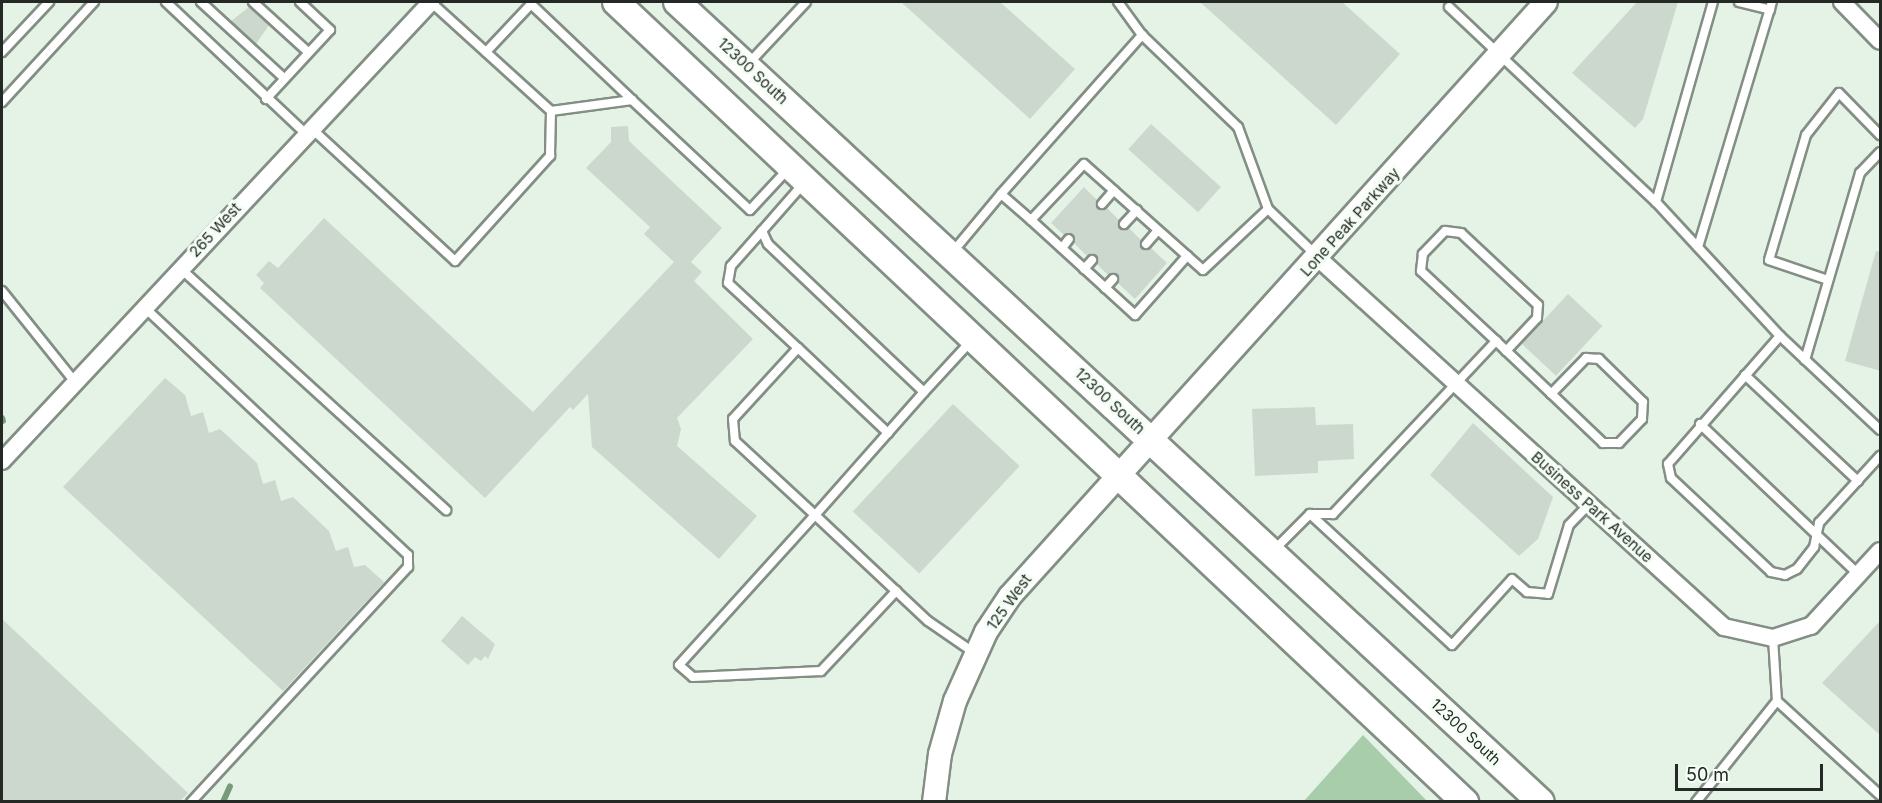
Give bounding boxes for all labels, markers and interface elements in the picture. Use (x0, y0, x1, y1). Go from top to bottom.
street label: 12300 South (714, 34, 792, 108)
street label: Lone Peak Parkway (1297, 164, 1403, 280)
street label: 265 West (185, 199, 245, 261)
street label: 12300 South (1071, 364, 1149, 438)
street label: Business Park Avenue (1528, 448, 1656, 566)
street label: 125 West (983, 571, 1035, 633)
street label: 12300 South (1427, 695, 1505, 769)
scale bar (1678, 752, 1826, 790)
text: 50 m (1686, 764, 1729, 785)

